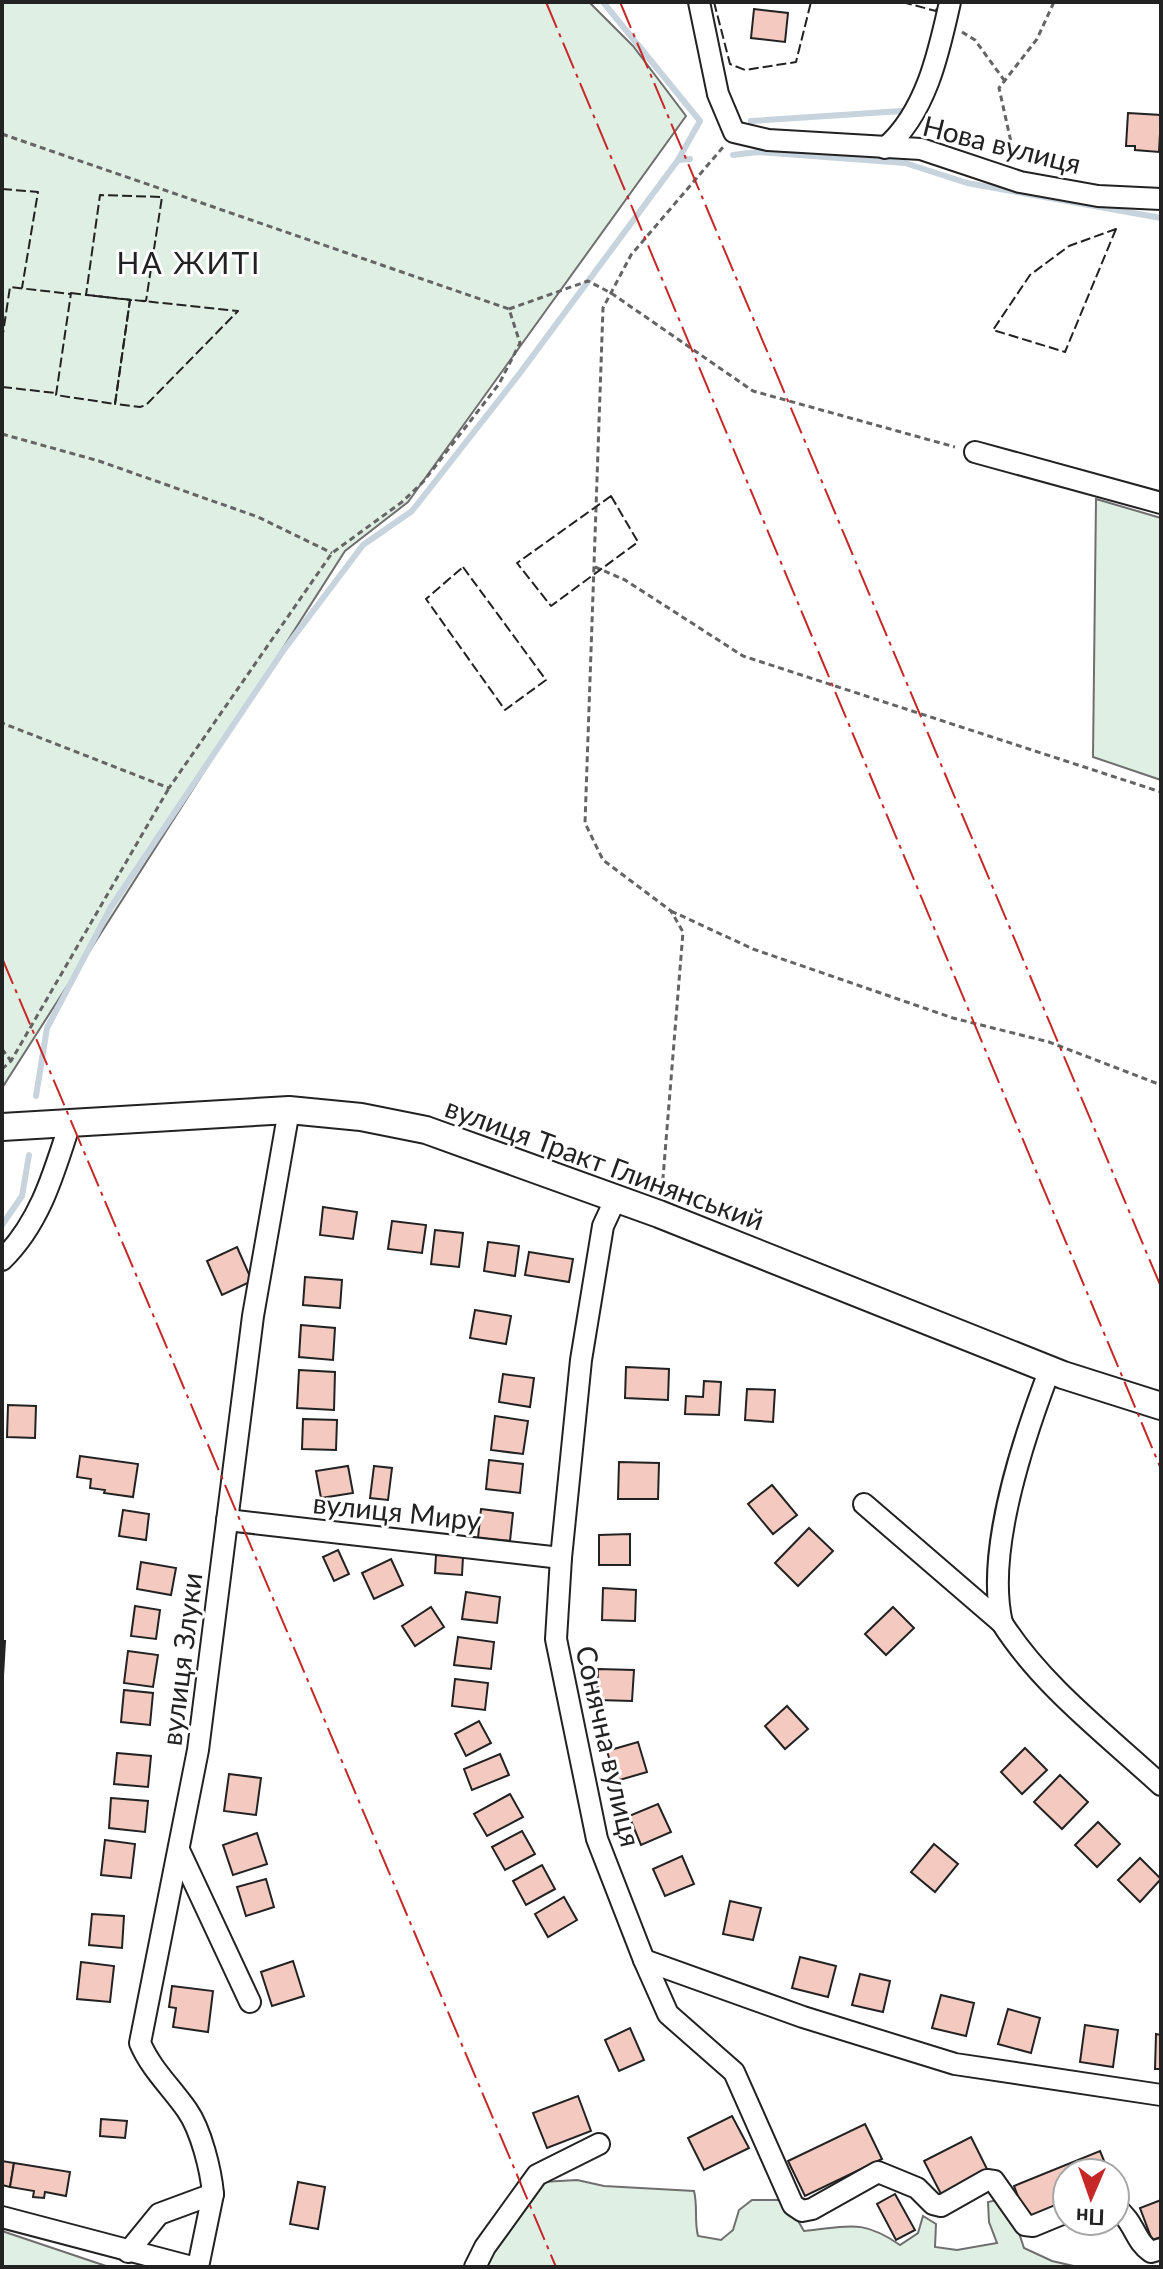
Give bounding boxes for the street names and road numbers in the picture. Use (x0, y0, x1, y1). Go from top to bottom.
street label: Нова вулиця (919, 108, 1085, 180)
street label: вулиця Тракт Глинянський (441, 1089, 769, 1237)
street label: вулиця Миру (311, 1485, 483, 1537)
street label: вулиця Злуки (154, 1571, 208, 1747)
street label: Сонячна вулиця (569, 1642, 649, 1850)

